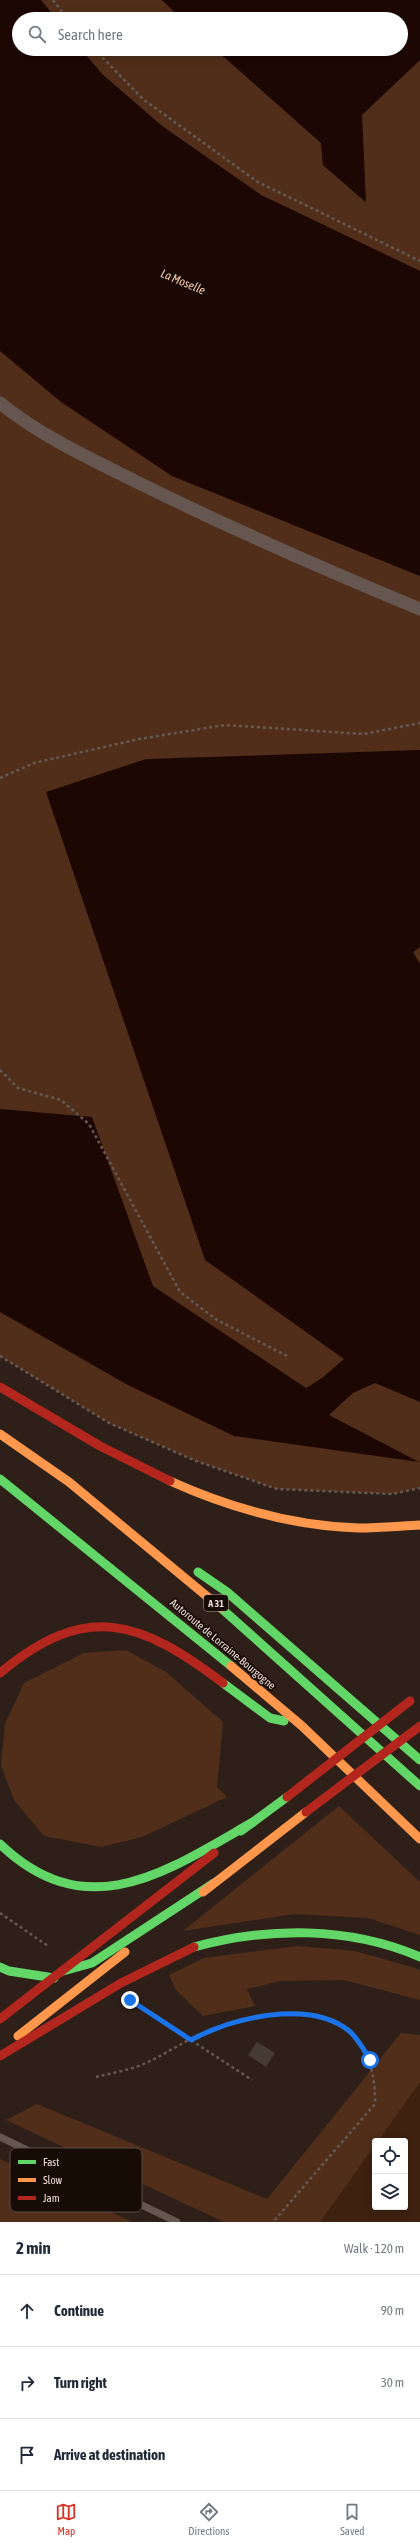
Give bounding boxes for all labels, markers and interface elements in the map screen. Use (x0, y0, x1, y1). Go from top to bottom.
search box (12, 12, 408, 56)
icon: search (26, 23, 48, 45)
text: Search here (58, 26, 123, 43)
water label: La Moselle (159, 266, 208, 298)
road number: A 31 (204, 1595, 228, 1611)
street label: Autoroute de Lorraine-Bourgogne (168, 1596, 278, 1692)
route end (121, 1991, 139, 2009)
route start (361, 2051, 379, 2069)
map controls (372, 2138, 408, 2210)
button: locate (372, 2138, 408, 2174)
legend (10, 2148, 142, 2212)
text: Fast (43, 2156, 59, 2168)
text: Slow (43, 2174, 62, 2186)
button: layers (372, 2174, 408, 2210)
text: Jam (43, 2192, 60, 2204)
text: 2 min (16, 2238, 51, 2258)
text: Walk · 120 m (344, 2241, 404, 2256)
icon: ahead (16, 2300, 38, 2322)
text: Continue (54, 2302, 104, 2319)
text: 90 m (381, 2303, 404, 2318)
icon: right (16, 2372, 38, 2394)
text: Turn right (54, 2374, 107, 2391)
text: 30 m (381, 2375, 404, 2390)
icon: arrive (16, 2444, 38, 2466)
text: Arrive at destination (54, 2446, 165, 2463)
tab: Map (55, 2501, 77, 2537)
tab: Directions (188, 2501, 229, 2537)
tab: Saved (340, 2501, 365, 2537)

